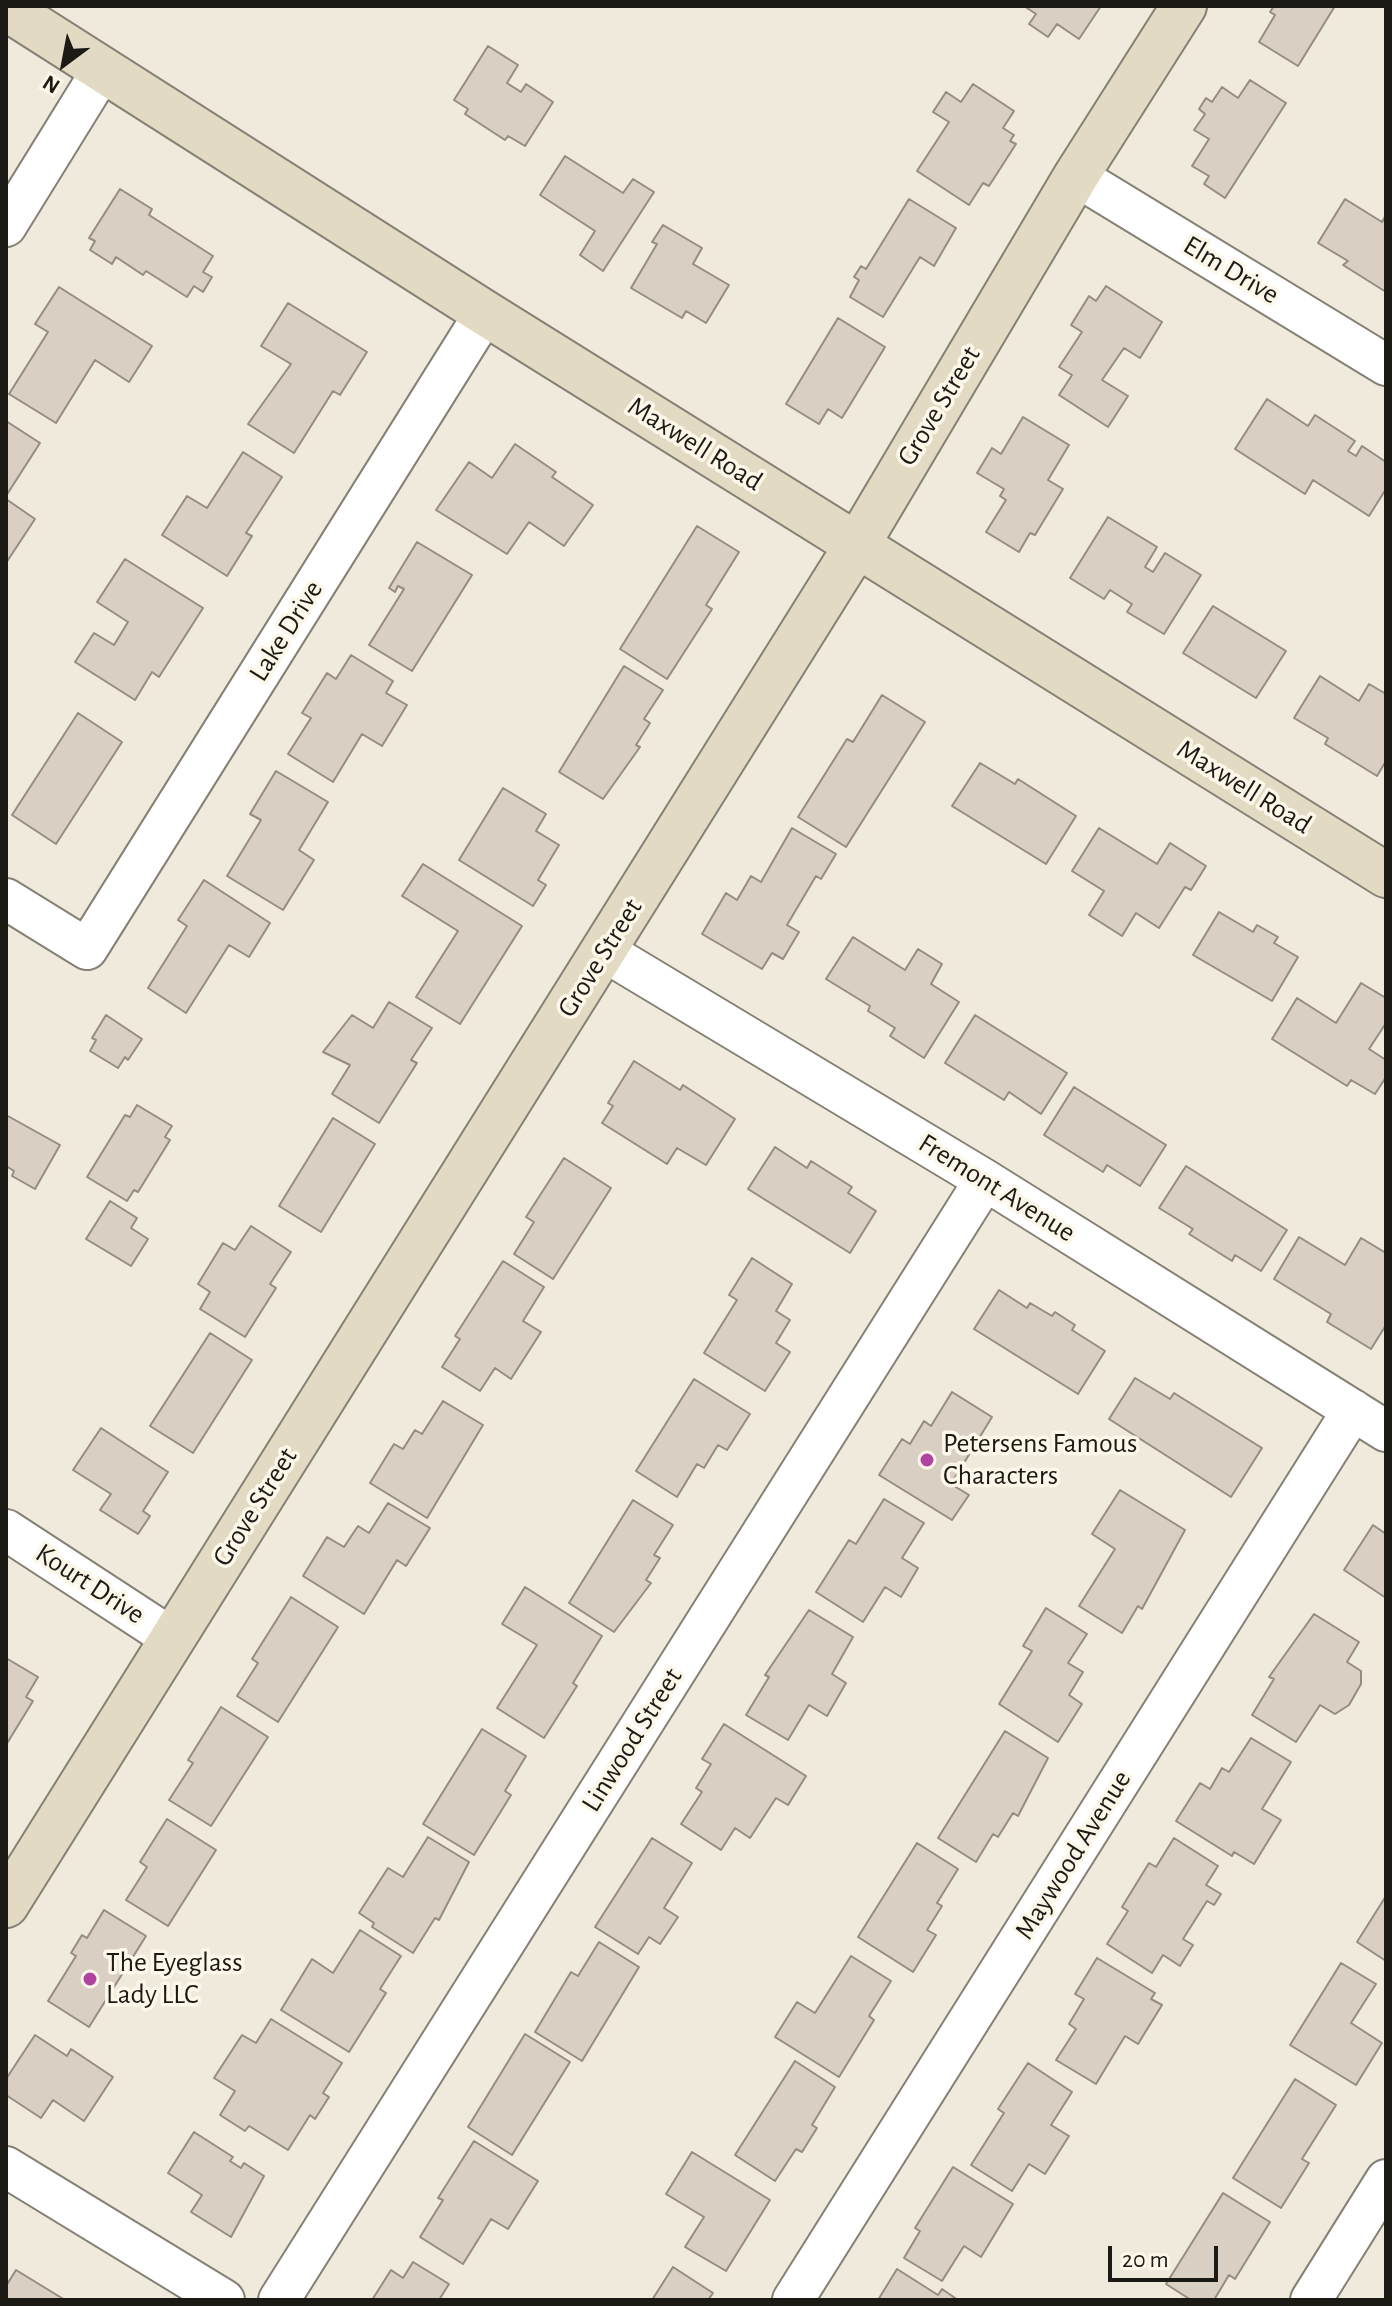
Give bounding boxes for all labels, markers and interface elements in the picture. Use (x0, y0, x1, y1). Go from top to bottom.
north arrow (24, 24, 104, 104)
text: N (39, 71, 64, 98)
street label: Elm Drive (1177, 228, 1285, 312)
street label: Grove Street (890, 340, 988, 472)
street label: Maxwell Road (621, 389, 769, 499)
street label: Lake Drive (242, 574, 330, 688)
street label: Maxwell Road (1170, 732, 1318, 842)
street label: Grove Street (550, 892, 650, 1024)
street label: Fremont Avenue (912, 1126, 1082, 1250)
place label: Petersens Famous Characters (943, 1427, 1137, 1493)
street label: Grove Street (205, 1441, 305, 1573)
marker: Petersens Famous Characters (918, 1451, 936, 1469)
street label: Kourt Drive (29, 1536, 151, 1632)
street label: Linwood Street (574, 1662, 690, 1818)
street label: Maywood Avenue (1008, 1764, 1138, 1946)
place label: The Eyeglass Lady LLC (106, 1946, 243, 2012)
marker: The Eyeglass Lady LLC (81, 1970, 99, 1988)
scale bar (1112, 2230, 1222, 2280)
text: 20 m (1122, 2248, 1169, 2272)

